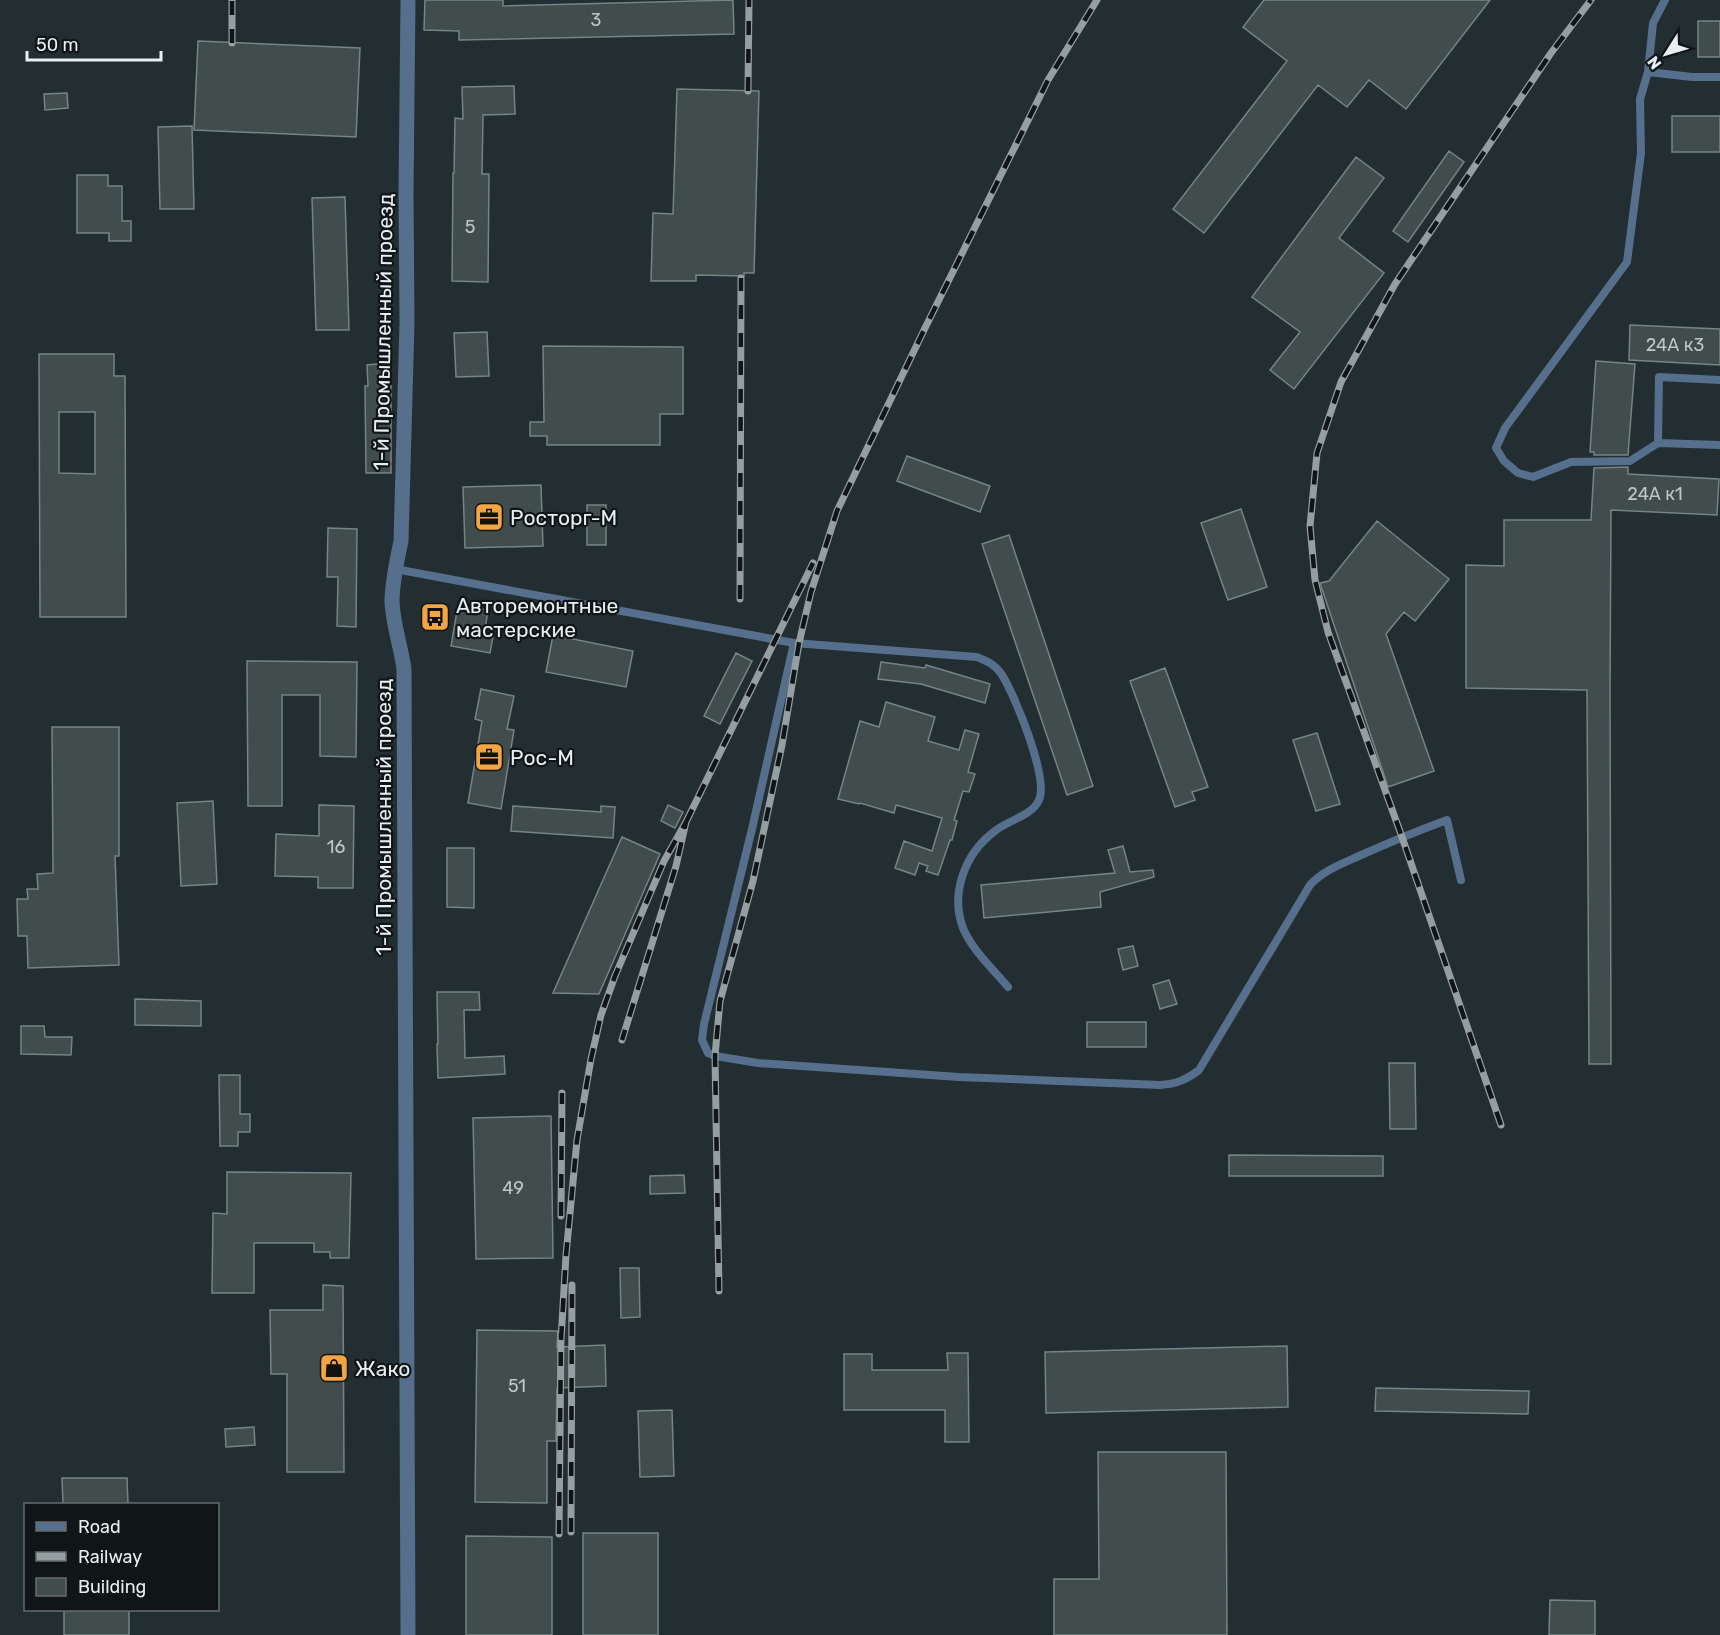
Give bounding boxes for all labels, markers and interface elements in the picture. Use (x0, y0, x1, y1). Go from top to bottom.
house number: 3 (591, 9, 601, 31)
scale bar (27, 24, 160, 62)
north arrow (1636, 24, 1696, 84)
text: 50 m (36, 34, 79, 56)
text: N (1643, 52, 1665, 73)
street label: 1-й Промышленный проезд (368, 193, 398, 471)
house number: 5 (465, 216, 475, 238)
house number: 24А к3 (1646, 334, 1704, 356)
house number: 24А к1 (1627, 483, 1683, 505)
office icon: Росторг-М (473, 501, 505, 533)
place label: Росторг-М (510, 505, 617, 530)
place label: Авторемонтные мастерские (456, 593, 618, 642)
bus stop icon: Авторемонтные мастерские (419, 601, 451, 633)
street label: 1-й Промышленный проезд (371, 679, 396, 955)
office icon: Рос-М (473, 741, 505, 773)
place label: Рос-М (510, 745, 574, 770)
house number: 16 (327, 836, 345, 858)
house number: 49 (502, 1177, 524, 1199)
shop icon: Жако (318, 1352, 350, 1384)
place label: Жако (355, 1356, 410, 1381)
house number: 51 (508, 1375, 526, 1397)
legend (24, 1503, 219, 1611)
text: Road (78, 1516, 121, 1538)
text: Railway (78, 1546, 142, 1568)
text: Building (78, 1576, 146, 1598)

